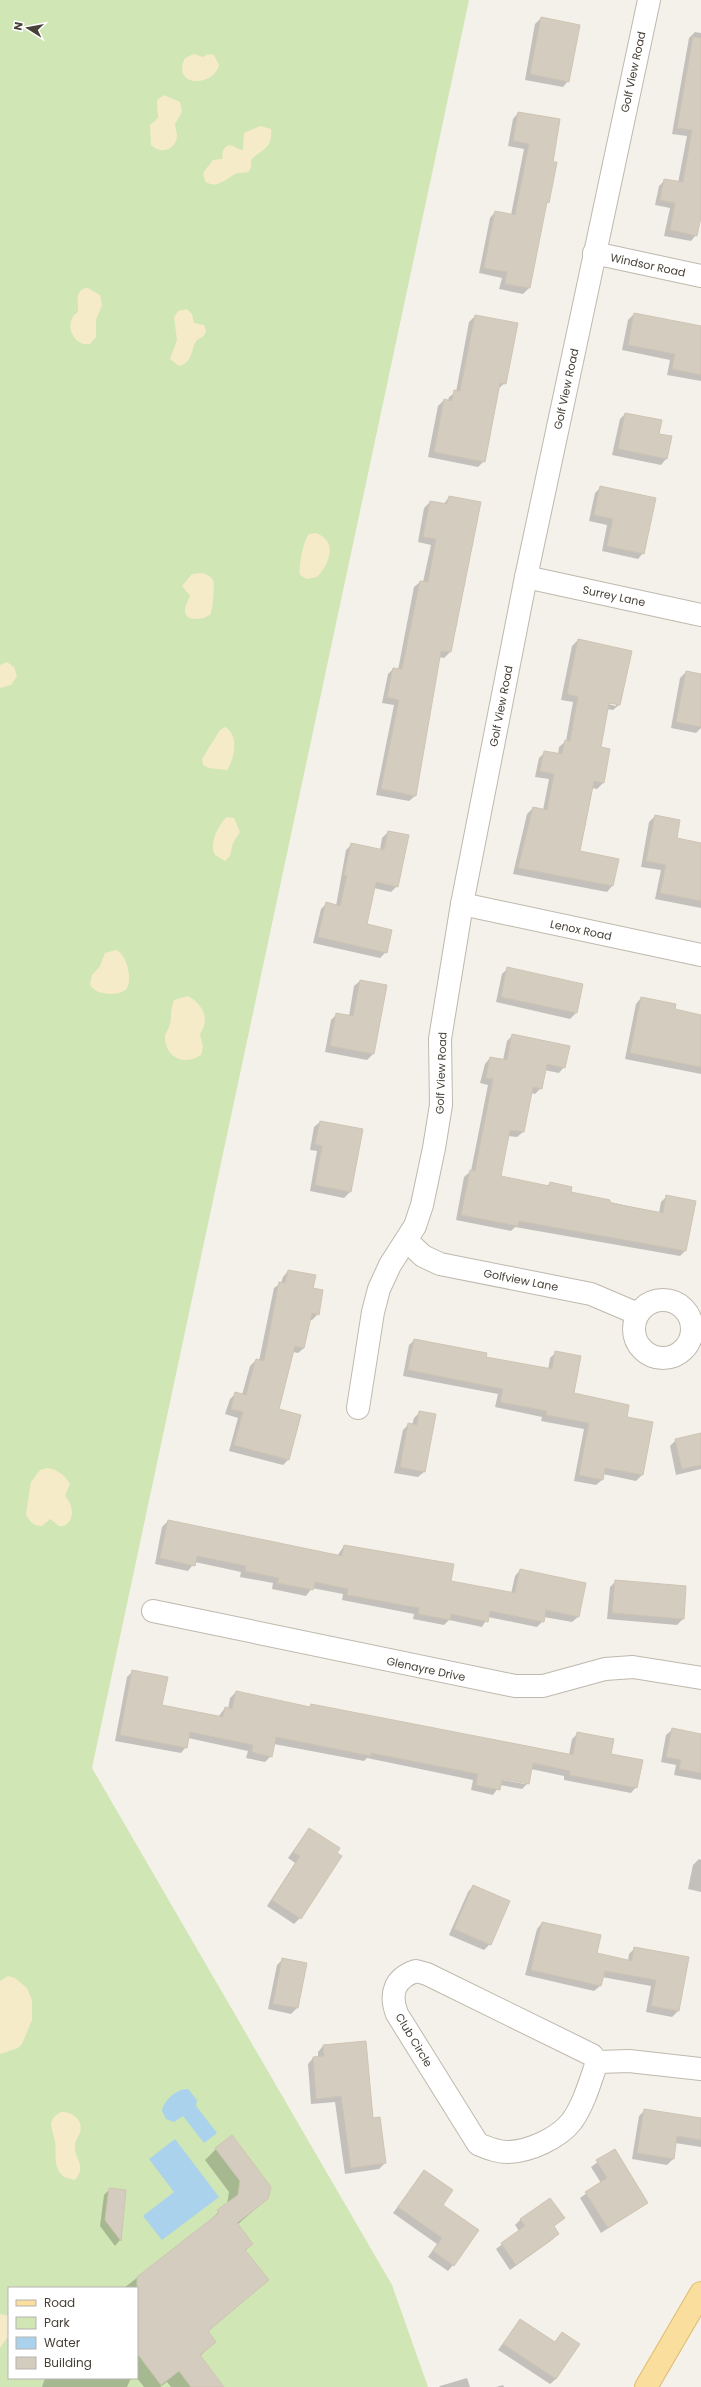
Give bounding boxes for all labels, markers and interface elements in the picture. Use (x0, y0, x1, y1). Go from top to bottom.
north arrow (8, 8, 48, 48)
text: N (10, 21, 27, 32)
street label: Golf View Road (617, 30, 649, 114)
street label: Windsor Road (609, 249, 687, 281)
street label: Golf View Road (550, 347, 582, 431)
street label: Surrey Lane (581, 582, 647, 610)
street label: Golf View Road (485, 664, 517, 748)
street label: Lenox Road (549, 916, 613, 944)
street label: Golf View Road (432, 1032, 450, 1114)
street label: Golfview Lane (482, 1265, 560, 1295)
street label: Glenayre Drive (385, 1653, 467, 1685)
street label: Club Circle (392, 2010, 436, 2070)
legend (8, 2287, 138, 2379)
text: Road (44, 2294, 75, 2311)
text: Park (44, 2314, 71, 2331)
text: Water (44, 2334, 81, 2351)
text: Building (44, 2354, 92, 2371)

